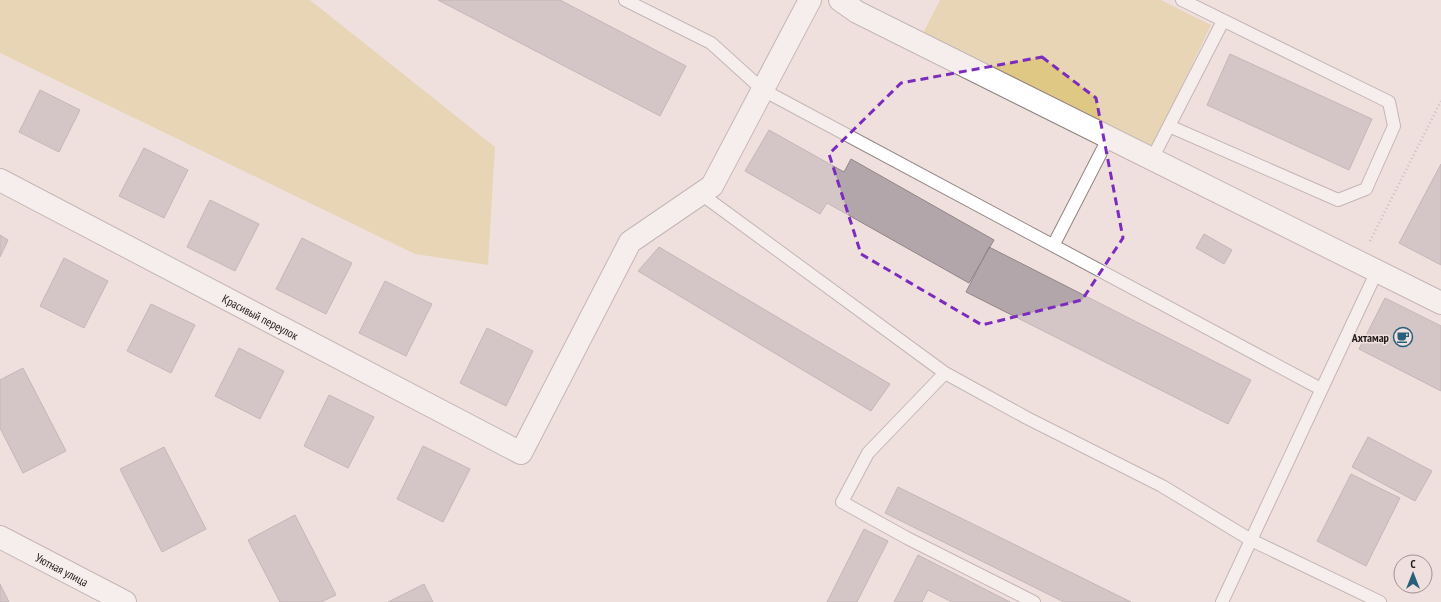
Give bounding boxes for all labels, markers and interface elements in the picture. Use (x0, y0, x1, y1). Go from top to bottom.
street label: Красивый переулок (220, 290, 301, 343)
cafe icon: Ахтамар (1392, 326, 1414, 348)
place label: Ахтамар (1351, 330, 1390, 345)
street label: Уютная улица (33, 549, 91, 589)
north arrow (1393, 554, 1433, 594)
text: С (1410, 557, 1416, 571)

